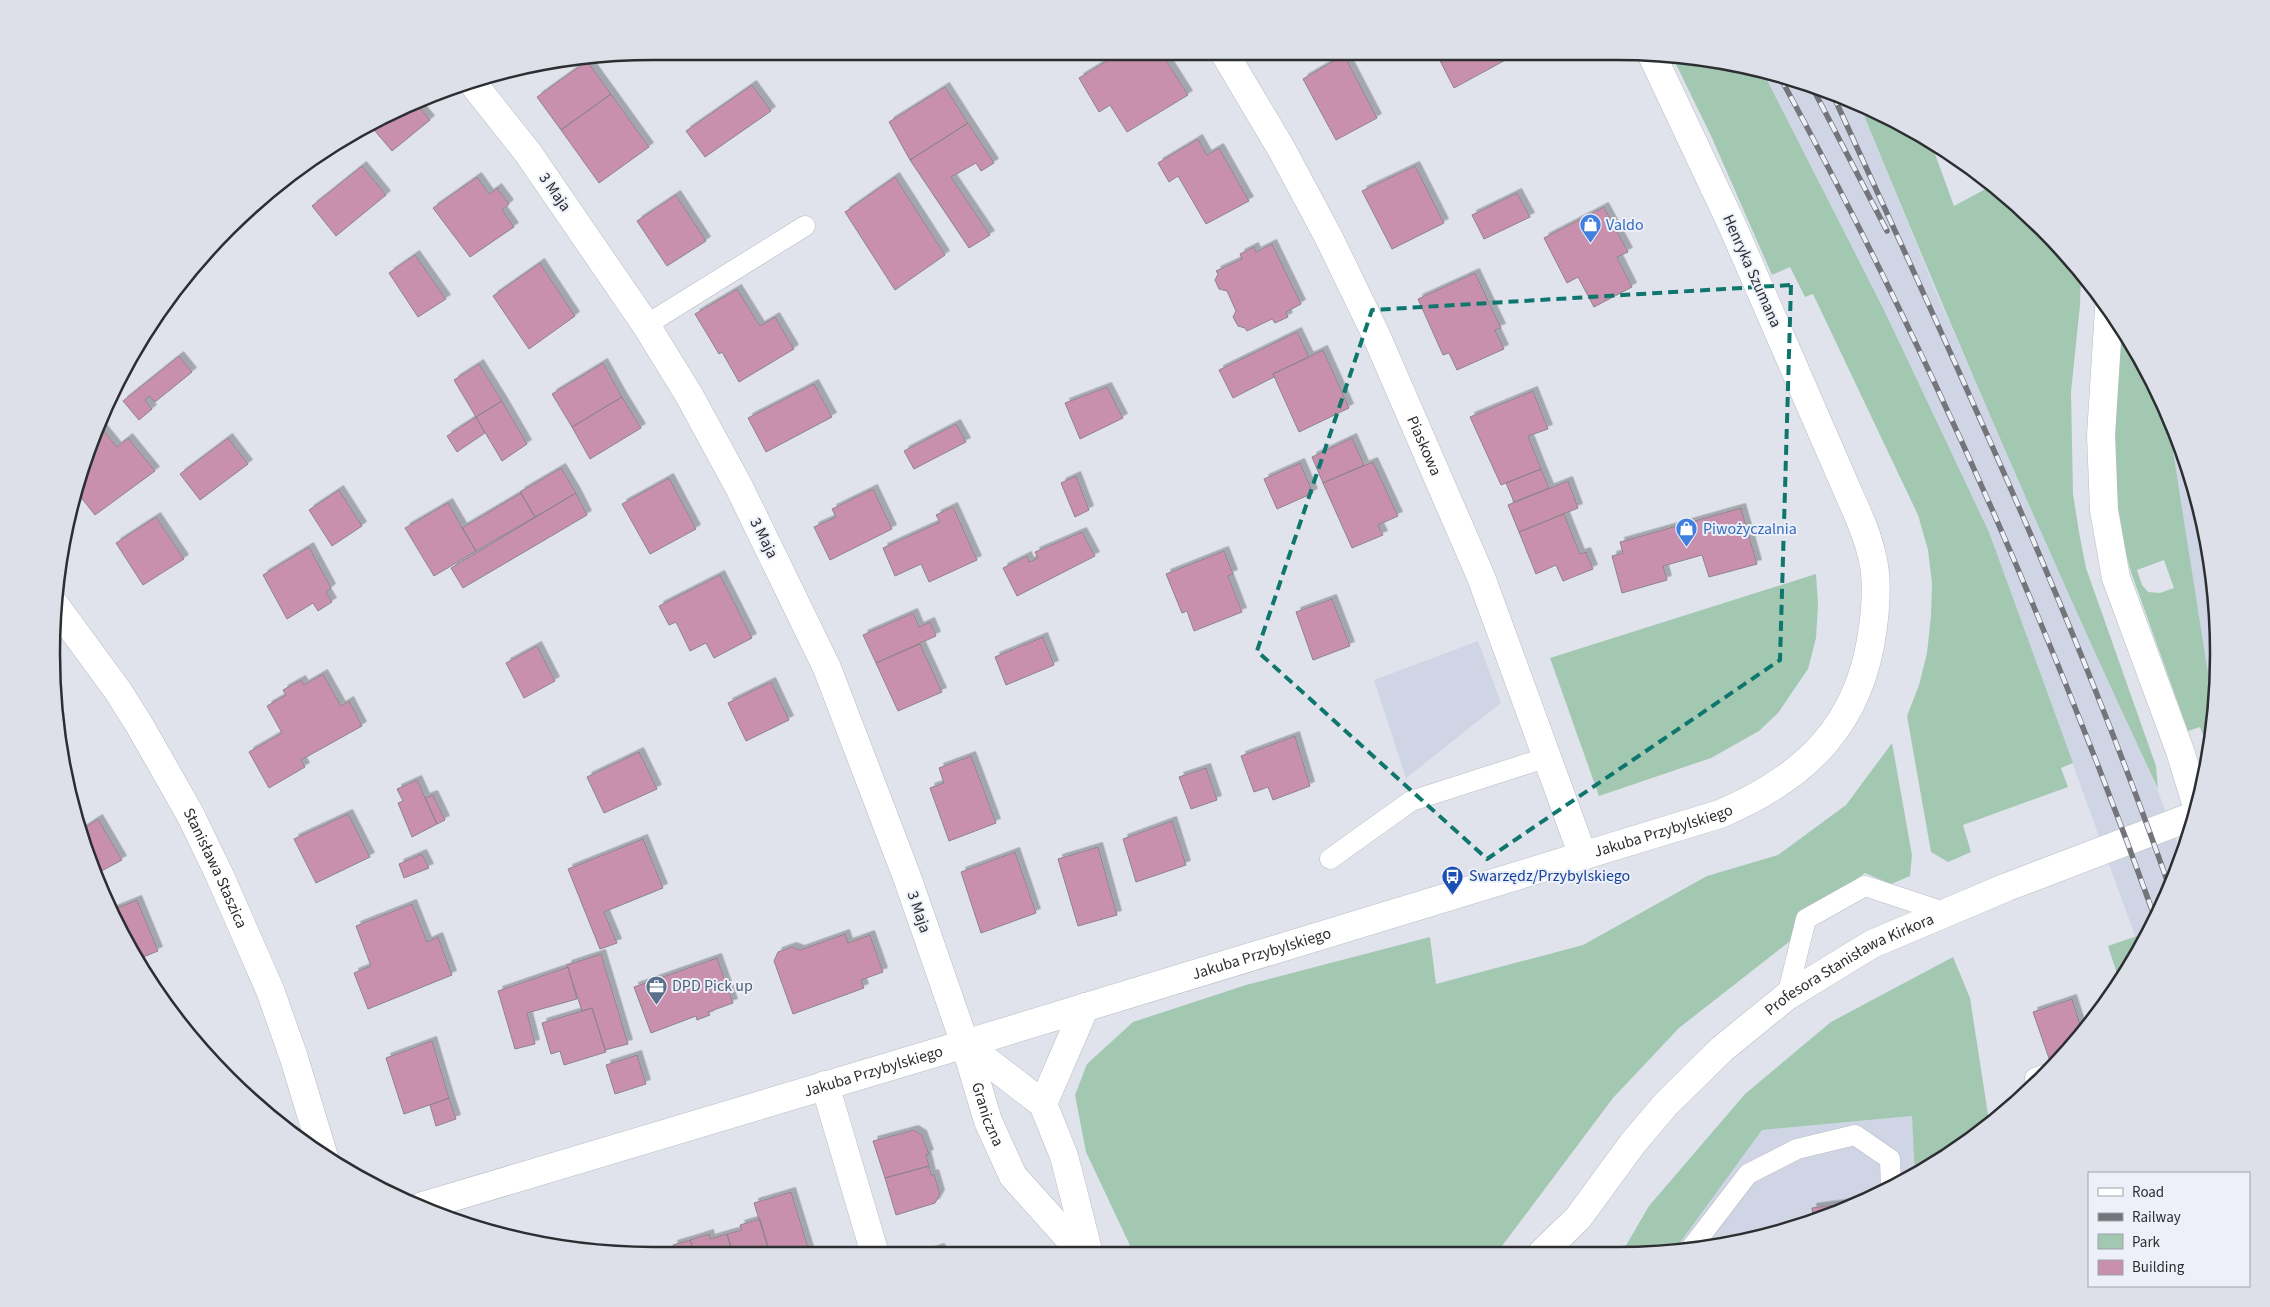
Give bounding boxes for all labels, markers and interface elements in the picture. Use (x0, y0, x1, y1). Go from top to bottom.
street label: 3 Maja (534, 168, 576, 216)
street label: Henryka Szumana (1717, 211, 1787, 331)
shop icon: Valdo (1578, 213, 1602, 244)
place label: Valdo (1606, 214, 1644, 236)
street label: Piaskowa (1401, 412, 1447, 479)
street label: 3 Maja (744, 514, 784, 562)
shop icon: Piwożyczalnia (1675, 517, 1699, 548)
place label: Piwożyczalnia (1703, 518, 1797, 540)
street label: Jakuba Przybylskiego (1591, 799, 1736, 863)
street label: Stanisława Staszica (178, 804, 253, 932)
bus stop icon: Swarzędz/Przybylskiego (1441, 864, 1465, 895)
place label: Swarzędz/Przybylskiego (1469, 865, 1630, 887)
street label: 3 Maja (902, 888, 936, 936)
street label: Profesora Stanisława Kirkora (1760, 908, 1937, 1021)
street label: Jakuba Przybylskiego (1189, 922, 1334, 985)
office icon: DPD Pick up (644, 974, 668, 1005)
place label: DPD Pick up (672, 975, 753, 997)
street label: Jakuba Przybylskiego (801, 1040, 946, 1103)
street label: Graniczna (966, 1080, 1009, 1150)
legend (2088, 1172, 2250, 1287)
text: Road (2132, 1182, 2164, 1203)
text: Railway (2132, 1207, 2181, 1228)
text: Park (2132, 1232, 2161, 1253)
text: Building (2132, 1257, 2185, 1278)

